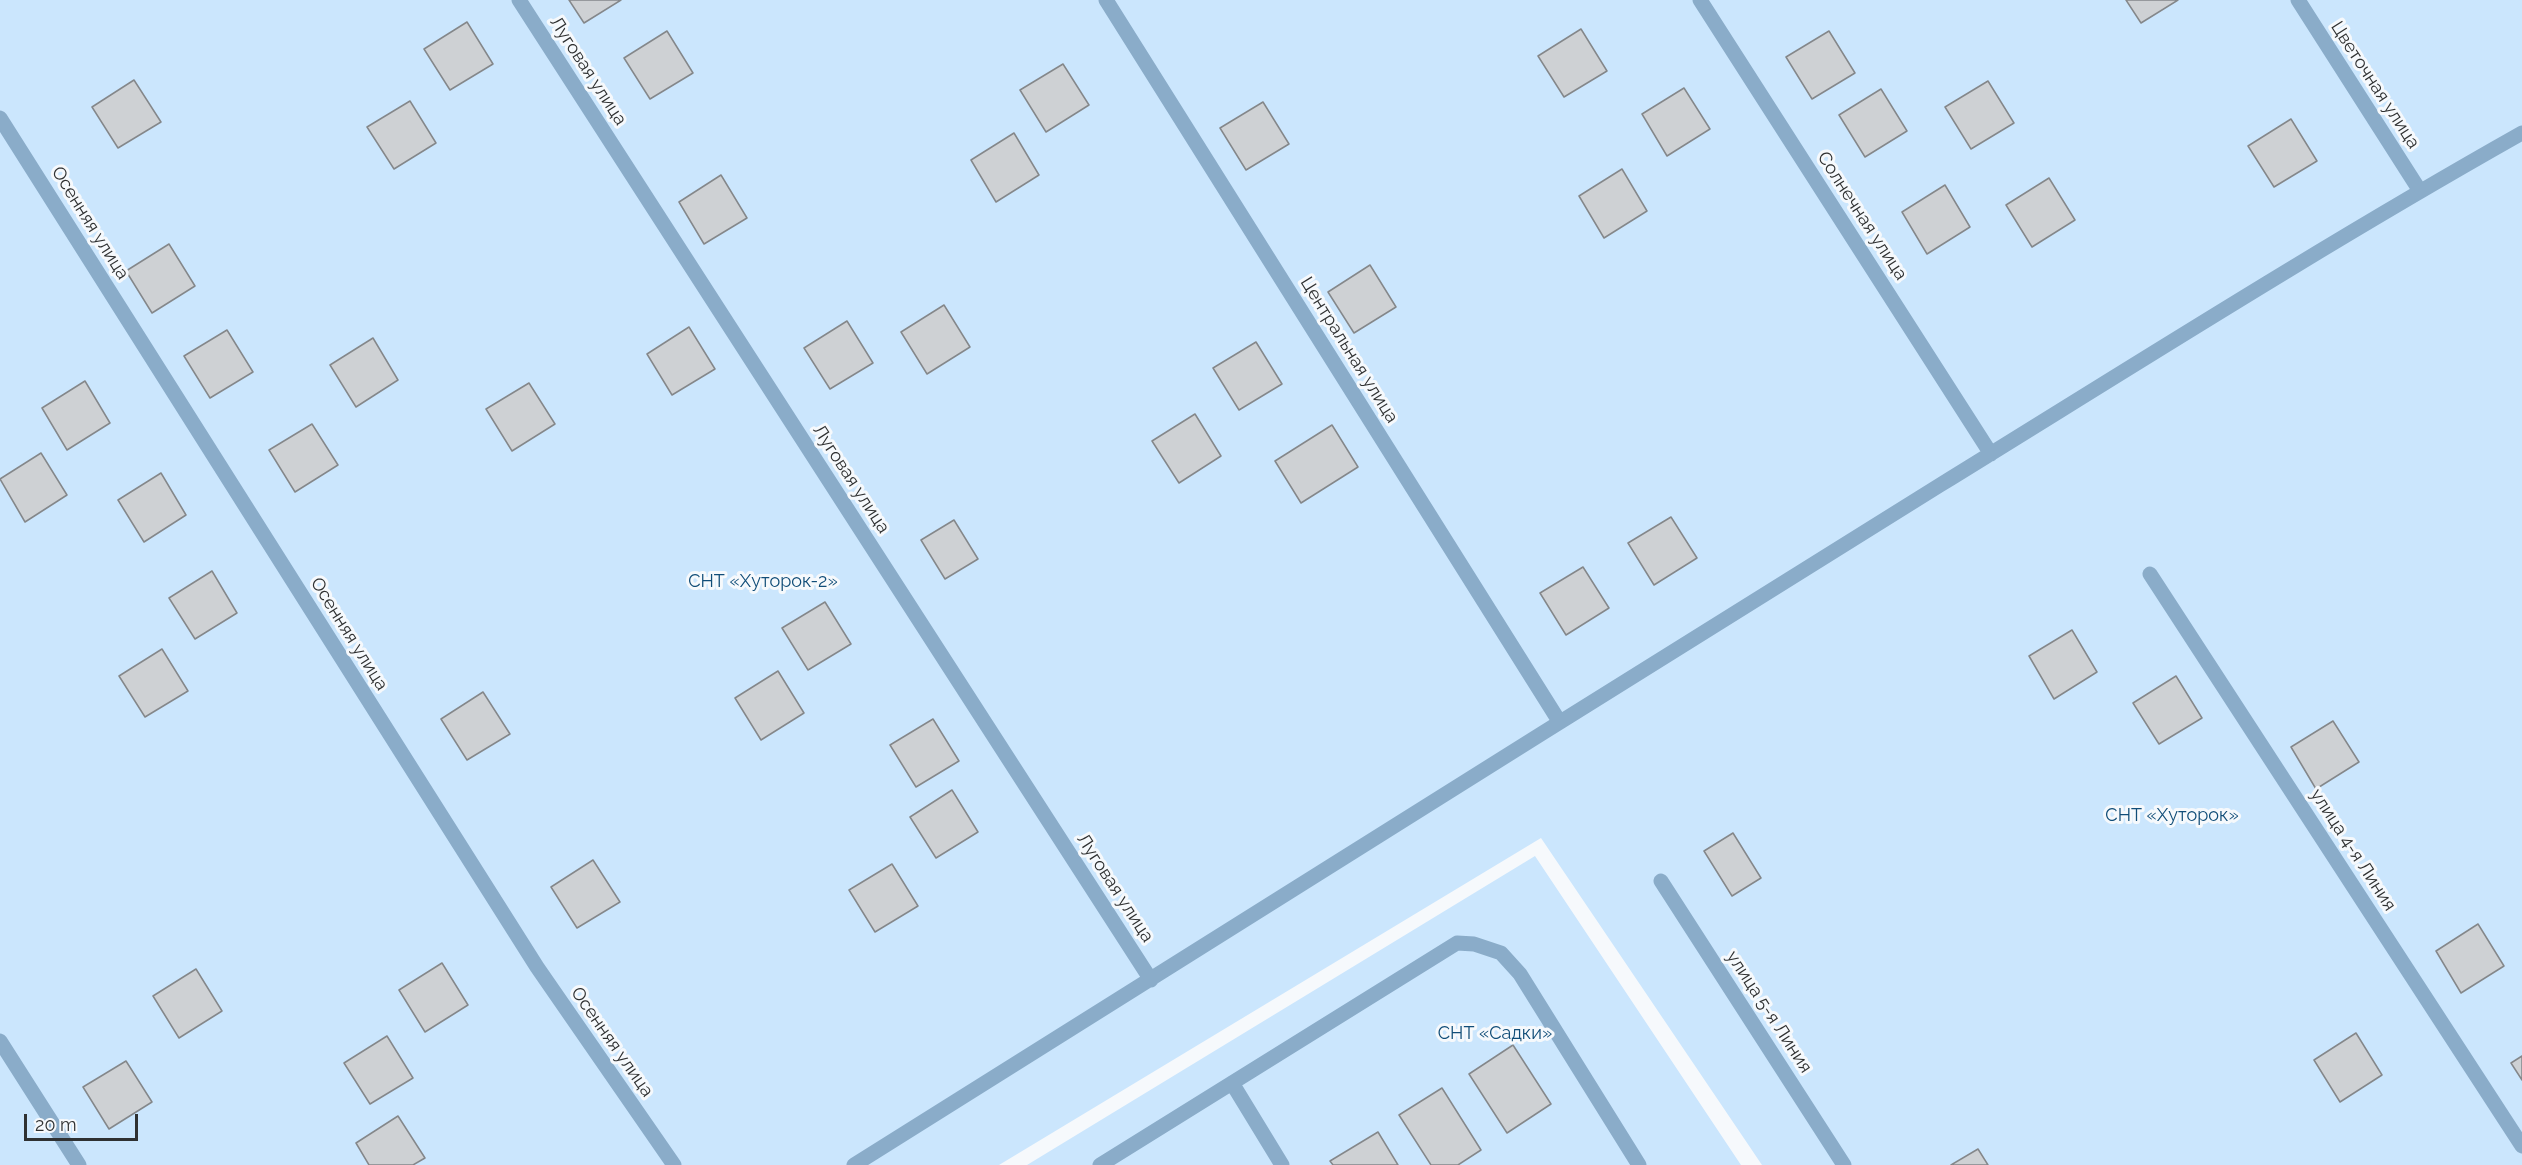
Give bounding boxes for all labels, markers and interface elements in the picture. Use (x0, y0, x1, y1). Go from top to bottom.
street label: Луговая улица (545, 13, 631, 129)
street label: Цветочная улица (2326, 17, 2424, 153)
street label: Солнечная улица (1812, 148, 1912, 284)
street label: Осенняя улица (47, 163, 133, 283)
street label: Центральная улица (1295, 273, 1403, 427)
street label: Луговая улица (808, 421, 894, 537)
park label: СНТ «Хуторок-2» (688, 571, 838, 593)
street label: Осенняя улица (306, 574, 392, 694)
street label: улица 4-я Линия (2306, 785, 2400, 915)
park label: СНТ «Хуторок» (2105, 805, 2239, 827)
street label: Луговая улица (1072, 830, 1158, 946)
street label: улица 5-я Линия (1722, 947, 1816, 1077)
street label: Осенняя улица (566, 983, 658, 1101)
park label: СНТ «Садки» (1438, 1023, 1552, 1045)
scale bar (27, 1102, 141, 1140)
text: 20 m (35, 1114, 77, 1135)

